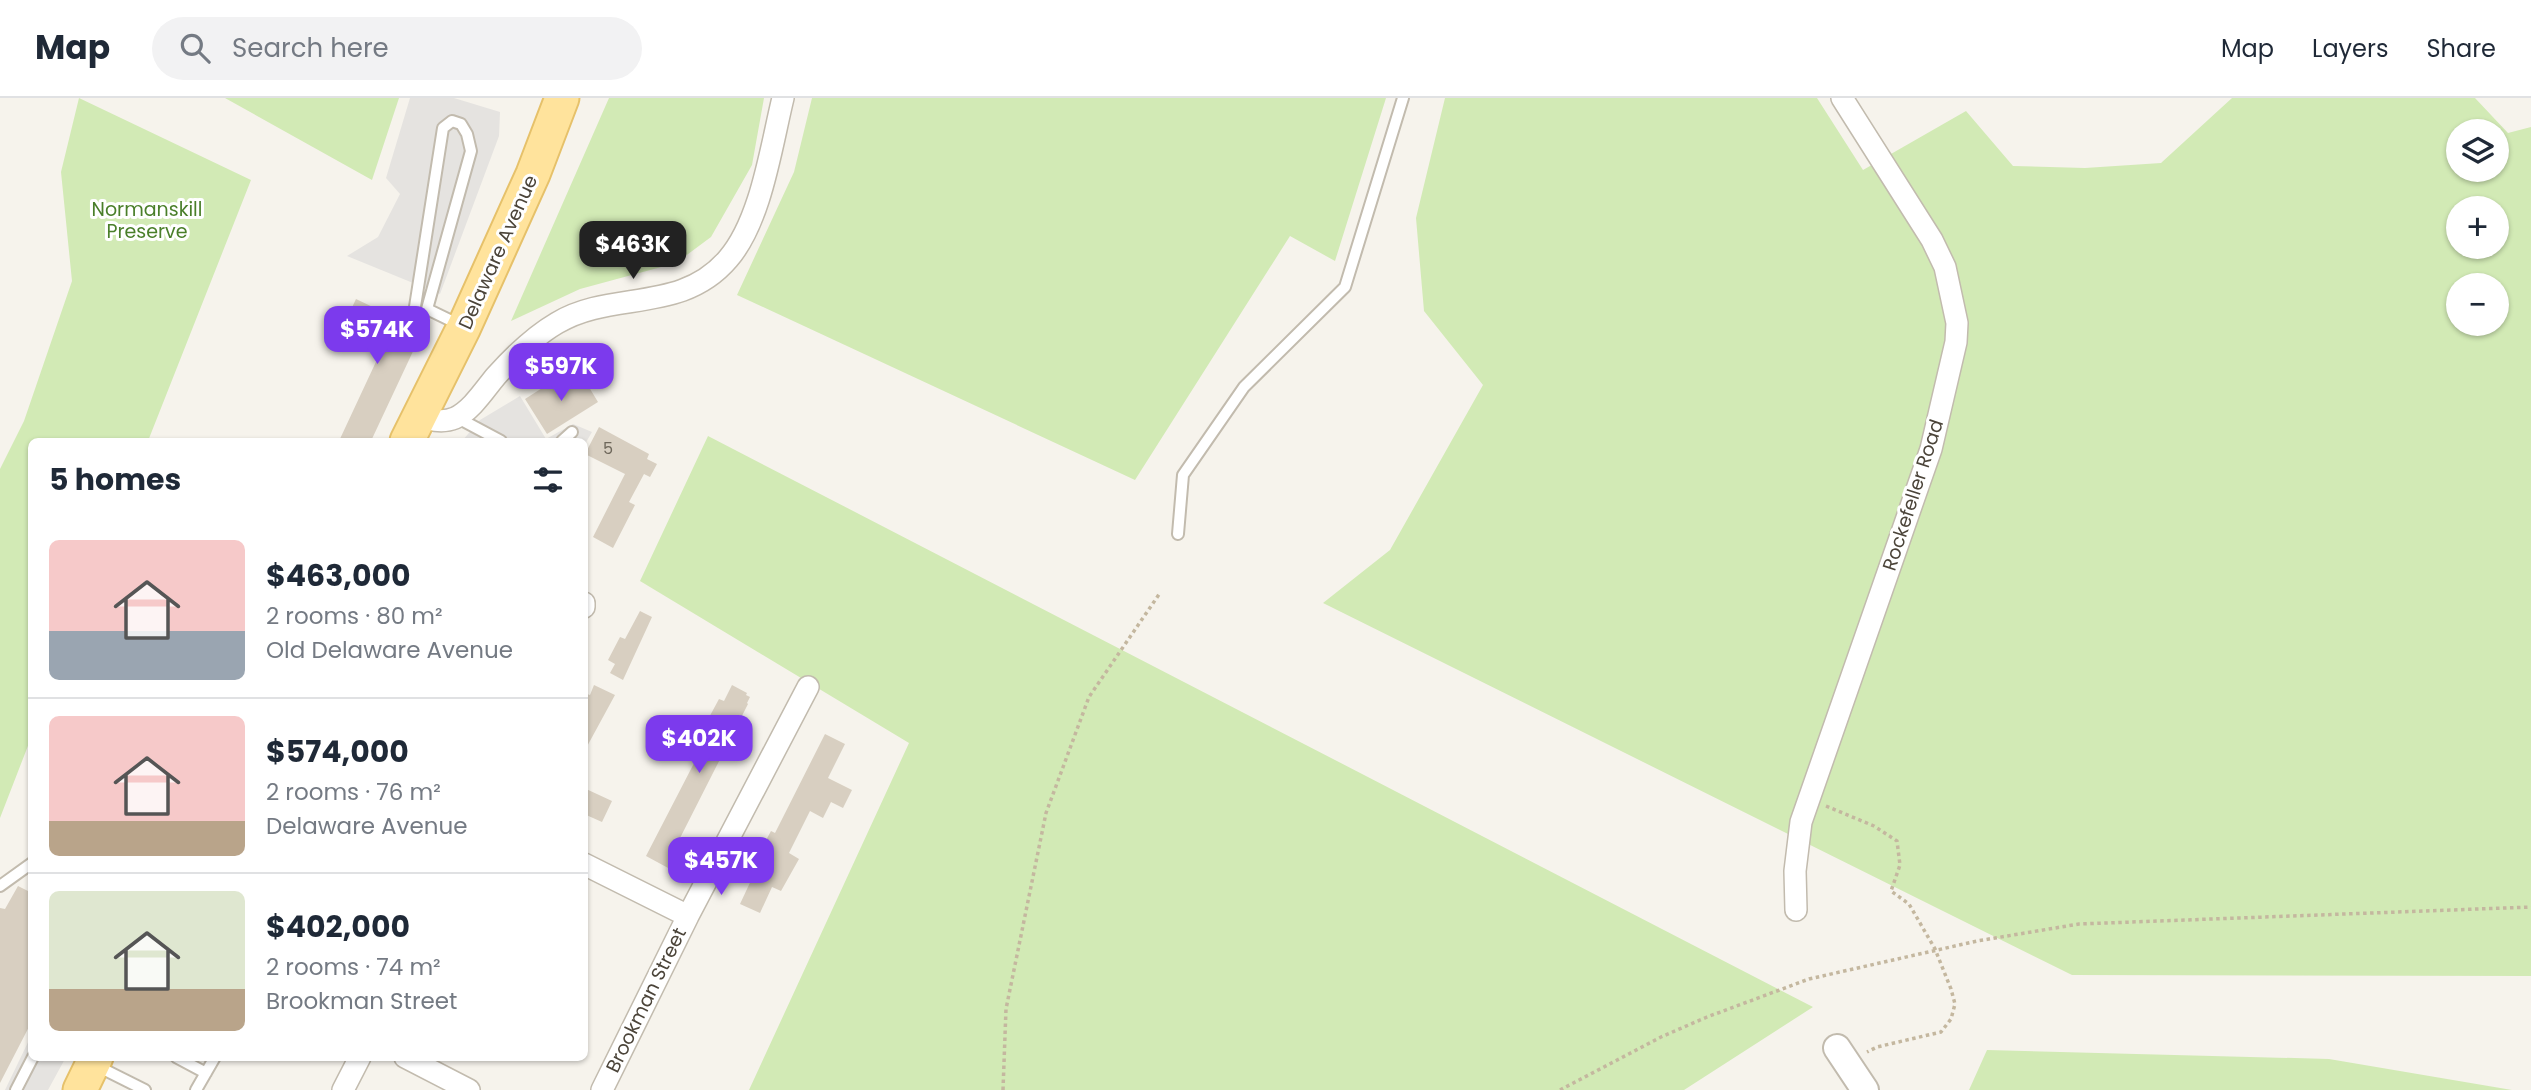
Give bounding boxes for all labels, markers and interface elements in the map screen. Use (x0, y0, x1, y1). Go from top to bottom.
search box (152, 17, 642, 80)
text: Map (35, 24, 110, 71)
icon: search (176, 29, 214, 67)
text: Search here (232, 30, 389, 66)
text: Map (2221, 32, 2274, 65)
text: Layers (2312, 32, 2388, 65)
text: Share (2426, 32, 2496, 65)
map controls (2446, 119, 2509, 336)
button: layers (2446, 119, 2509, 182)
street label: Delaware Avenue (452, 170, 544, 334)
park label: Normanskill Preserve (92, 196, 202, 245)
button: + (2446, 196, 2509, 259)
pin: $463K (584, 222, 682, 281)
text: $463K (595, 228, 671, 260)
button: − (2446, 273, 2509, 336)
pin: $574K (328, 306, 426, 366)
text: $574K (340, 313, 414, 345)
pin: $597K (512, 344, 610, 403)
text: $597K (525, 350, 597, 382)
street label: Rockefeller Road (1876, 416, 1950, 574)
house number: 5 (603, 437, 613, 460)
text: 5 homes (49, 458, 181, 501)
icon: filters (529, 461, 567, 499)
text: $463,000 (266, 554, 411, 597)
icon: home (105, 568, 189, 652)
text: 2 rooms · 80 m² (266, 600, 443, 632)
text: Old Delaware Avenue (266, 634, 513, 666)
pin: $402K (650, 716, 748, 775)
text: $402K (662, 722, 736, 754)
text: $574,000 (266, 730, 409, 773)
icon: home (105, 744, 189, 828)
text: 2 rooms · 76 m² (266, 776, 441, 808)
text: Delaware Avenue (266, 810, 467, 842)
pin: $457K (672, 838, 770, 897)
text: $457K (684, 844, 758, 876)
text: $402,000 (266, 905, 410, 948)
icon: home (105, 919, 189, 1003)
street label: Brookman Street (599, 923, 693, 1077)
text: 2 rooms · 74 m² (266, 951, 441, 983)
text: Brookman Street (266, 985, 457, 1017)

